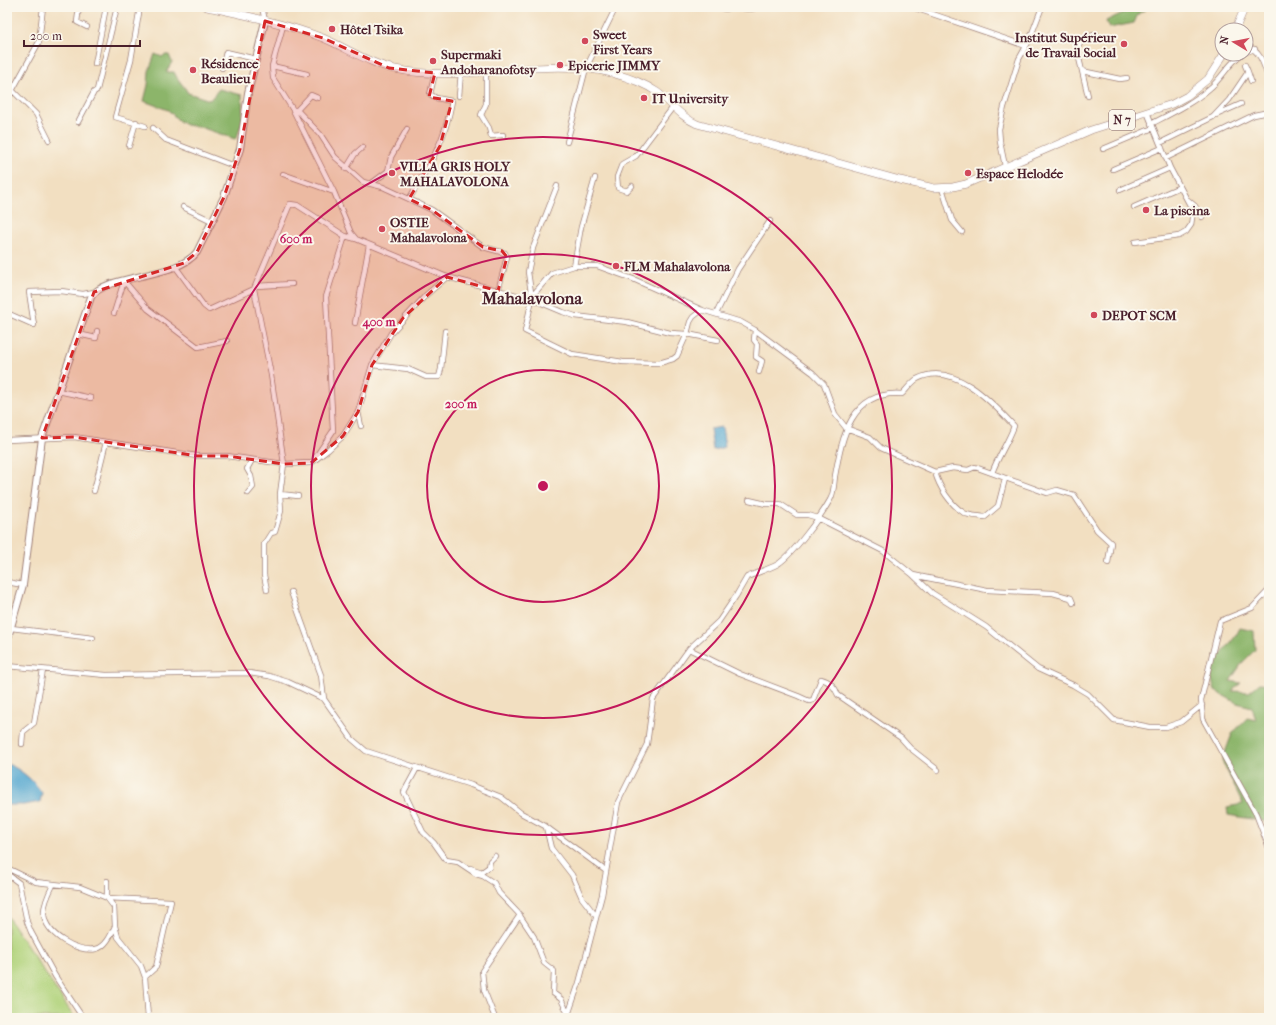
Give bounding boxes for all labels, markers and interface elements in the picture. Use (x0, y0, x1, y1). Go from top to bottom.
scale bar (24, 22, 140, 48)
place label: Hôtel Tsika (340, 22, 404, 37)
north arrow (1214, 22, 1254, 62)
marker: Hôtel Tsika (327, 24, 337, 34)
place label: Sweet First Years (592, 27, 652, 57)
text: 200 m (30, 29, 62, 43)
place label: Institut Supérieur de Travail Social (1015, 30, 1116, 60)
text: N (1218, 34, 1232, 46)
marker: Sweet First Years (580, 36, 590, 46)
marker: Institut Supérieur de Travail Social (1119, 39, 1129, 49)
place label: Supermaki Andoharanofotsy (440, 47, 537, 78)
place label: Résidence Beaulieu (201, 56, 259, 86)
marker: Supermaki Andoharanofotsy (428, 56, 438, 66)
place label: Epicerie JIMMY (568, 58, 661, 74)
marker: Epicerie JIMMY (555, 60, 565, 70)
marker: Résidence Beaulieu (188, 65, 198, 75)
place label: IT University (652, 91, 729, 107)
marker: IT University (639, 93, 649, 103)
road number: N 7 (1109, 110, 1135, 130)
place label: VILLA GRIS HOLY MAHALAVOLONA (399, 159, 511, 189)
place label: Espace Helodée (976, 166, 1064, 182)
marker: VILLA GRIS HOLY MAHALAVOLONA (387, 168, 397, 178)
marker: Espace Helodée (963, 168, 973, 178)
place label: La piscina (1154, 203, 1210, 219)
marker: La piscina (1141, 205, 1151, 215)
place label: OSTIE Mahalavolona (389, 215, 468, 245)
marker: OSTIE Mahalavolona (377, 224, 387, 234)
text: 600 m (280, 232, 313, 246)
place label: FLM Mahalavolona (623, 259, 731, 274)
marker: FLM Mahalavolona (611, 261, 621, 271)
district label: Mahalavolona (481, 288, 583, 308)
place label: DEPOT SCM (1102, 308, 1177, 323)
marker: DEPOT SCM (1089, 310, 1099, 320)
text: 400 m (362, 315, 396, 330)
text: 200 m (445, 397, 478, 411)
centre of rings (536, 479, 550, 493)

